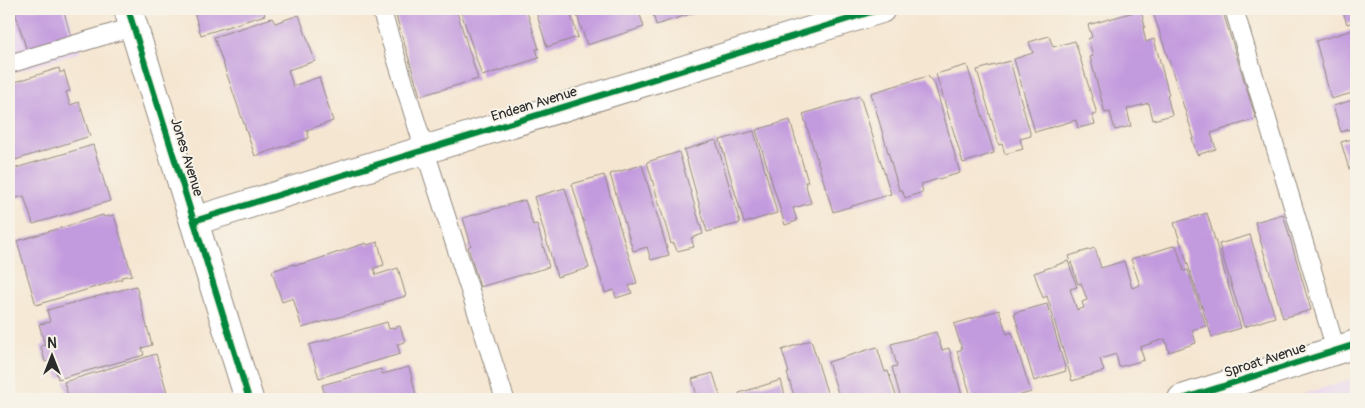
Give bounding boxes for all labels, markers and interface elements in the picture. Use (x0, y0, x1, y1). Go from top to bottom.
street label: Endean Avenue (489, 83, 579, 125)
street label: Jones Avenue (167, 116, 207, 198)
north arrow (28, 330, 78, 380)
text: N (47, 335, 57, 352)
street label: Sproat Avenue (1222, 339, 1308, 381)

